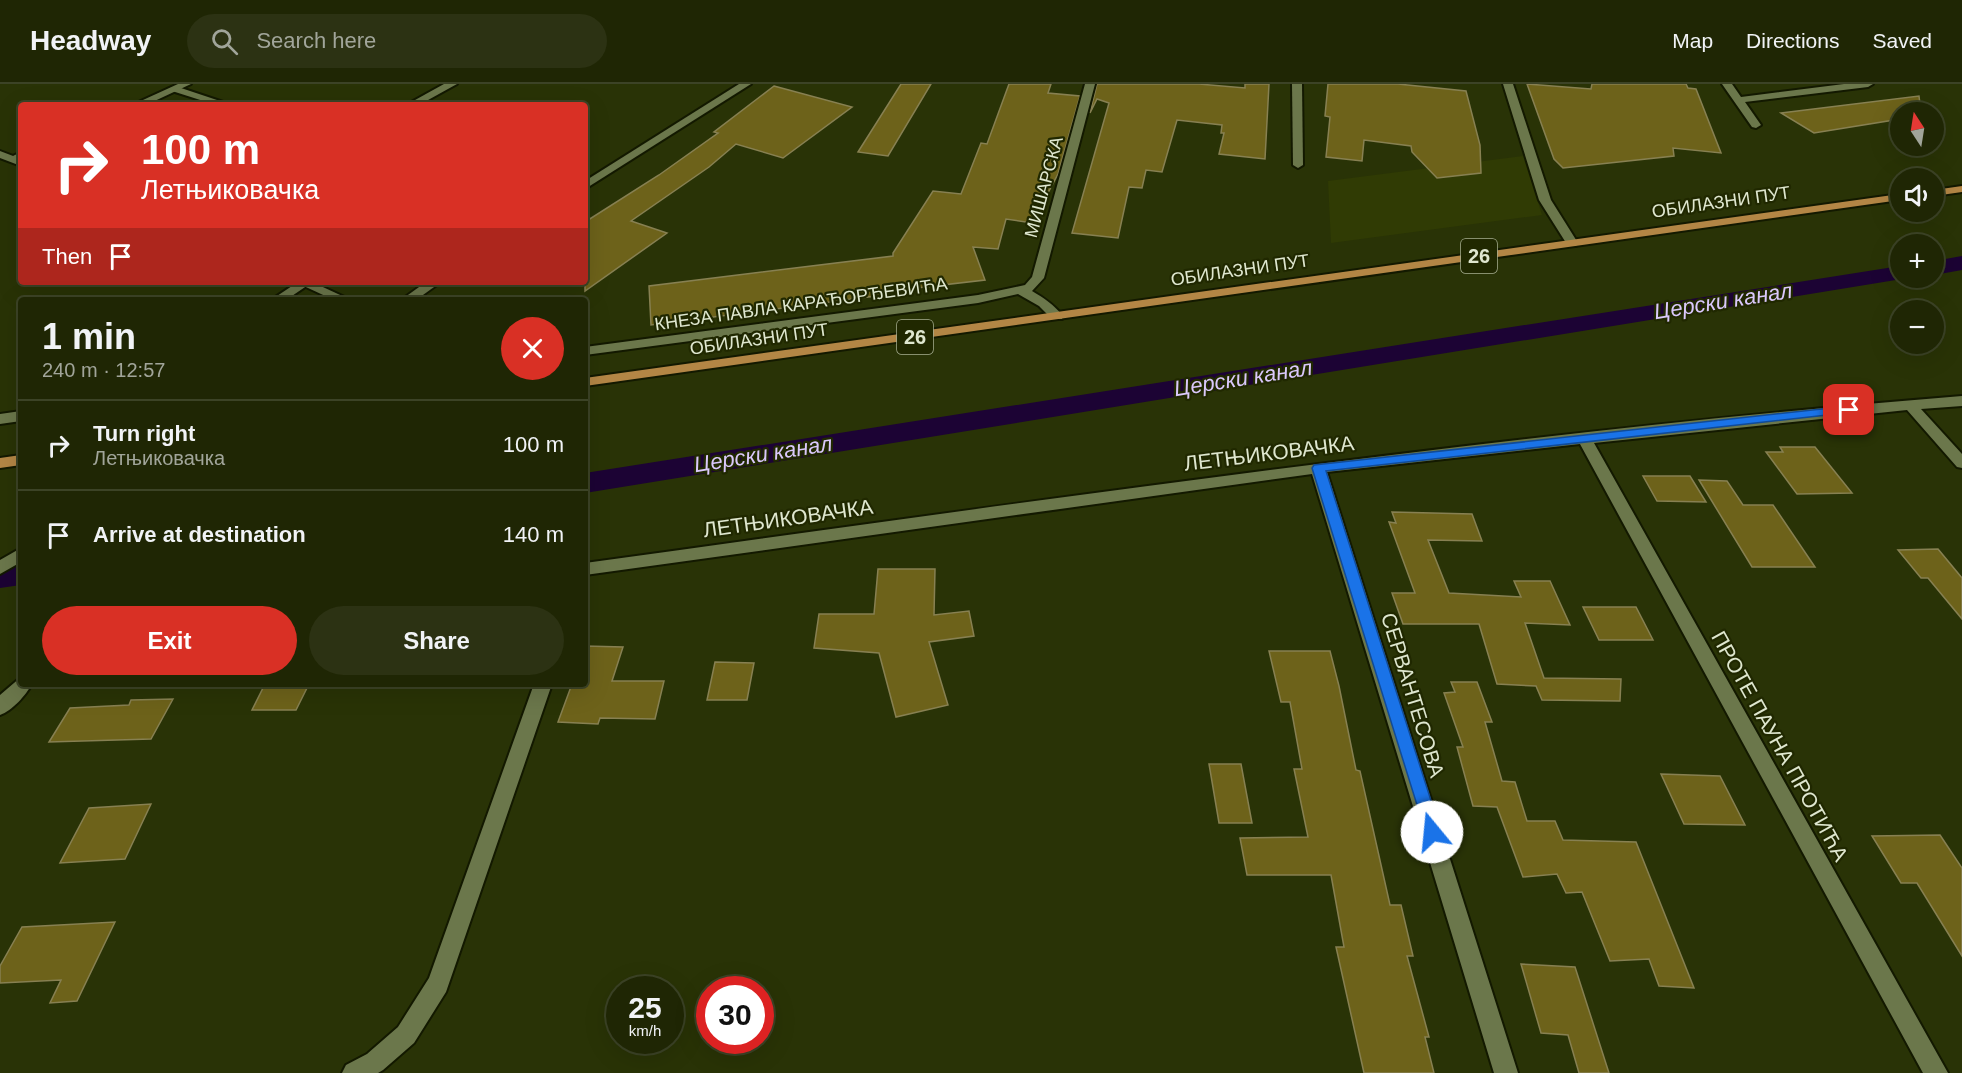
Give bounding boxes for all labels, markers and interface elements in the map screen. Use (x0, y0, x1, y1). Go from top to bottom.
search box (187, 14, 607, 68)
text: Headway (30, 25, 151, 56)
icon: search (208, 25, 241, 58)
text: Search here (256, 28, 376, 53)
text: Map (1672, 29, 1713, 52)
text: Directions (1746, 29, 1839, 52)
text: Saved (1872, 29, 1932, 52)
north arrow (1890, 102, 1944, 156)
map controls (1890, 102, 1944, 354)
icon: right (42, 126, 120, 204)
text: 100 m (141, 126, 260, 173)
street label: МИШАРСКА (1021, 134, 1067, 240)
button: sound (1890, 168, 1944, 222)
text: Летњиковачка (141, 175, 319, 205)
street label: ОБИЛАЗНИ ПУТ (1651, 182, 1791, 222)
button: + (1890, 234, 1944, 288)
road number: 26 (1461, 239, 1497, 273)
icon: arrive (104, 240, 137, 273)
text: Then (42, 244, 92, 269)
street label: ОБИЛАЗНИ ПУТ (1170, 250, 1310, 290)
street label: КНЕЗА ПАВЛА КАРАЂОРЂЕВИЋА (653, 274, 949, 334)
water label: Церски канал (1652, 278, 1794, 324)
button: − (1890, 300, 1944, 354)
text: 1 min (42, 316, 136, 357)
button: close (501, 317, 564, 380)
street label: ОБИЛАЗНИ ПУТ (689, 319, 829, 359)
road number: 26 (897, 320, 933, 354)
water label: Церски канал (1172, 355, 1314, 401)
text: 240 m · 12:57 (42, 359, 165, 381)
pin (1823, 384, 1874, 435)
icon: arrive (1832, 393, 1865, 426)
text: Turn right (93, 421, 195, 446)
icon: right (42, 429, 75, 462)
water label: Церски канал (692, 431, 834, 477)
street label: ЛЕТЊИКОВАЧКА (1183, 431, 1355, 475)
text: 100 m (503, 432, 564, 457)
text: Летњиковачка (93, 447, 225, 469)
street label: ЛЕТЊИКОВАЧКА (702, 495, 874, 541)
icon: arrive (42, 519, 75, 552)
text: Arrive at destination (93, 522, 306, 547)
text: 140 m (503, 522, 564, 547)
button: Exit (42, 606, 297, 675)
button: Share (309, 606, 564, 675)
street label: СЕРВАНТЕСОВА (1377, 610, 1449, 780)
street label: ПРОТЕ ПАУНА ПРОТИЋА (1707, 627, 1853, 865)
position arrow (1400, 800, 1464, 864)
speed limit sign: 30 (696, 976, 774, 1054)
text: 25 (628, 991, 662, 1024)
text: km/h (629, 1022, 661, 1039)

